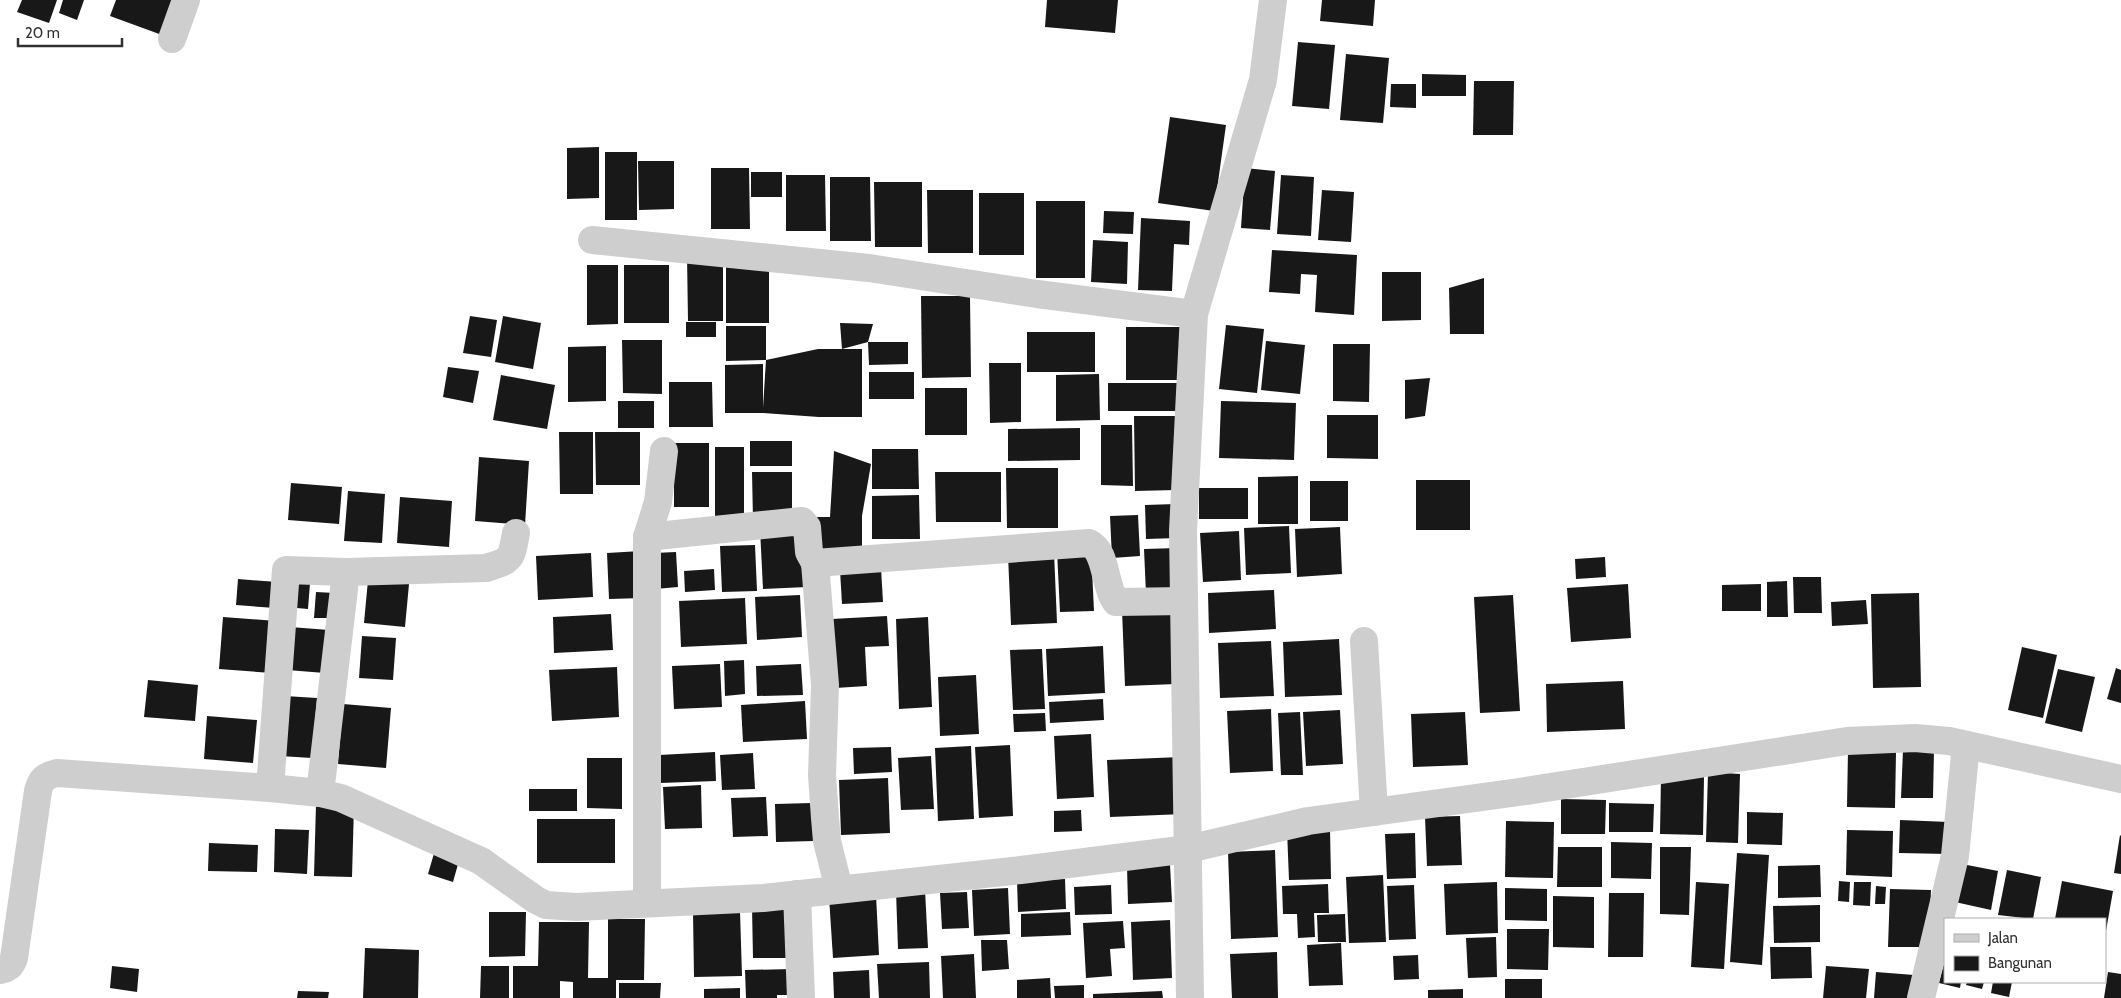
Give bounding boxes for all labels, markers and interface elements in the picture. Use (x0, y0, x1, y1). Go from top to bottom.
scale bar (18, 15, 121, 47)
text: 20 m (25, 24, 60, 42)
legend (1944, 918, 2106, 983)
text: Jalan (1987, 929, 2018, 947)
text: Bangunan (1988, 954, 2052, 972)

